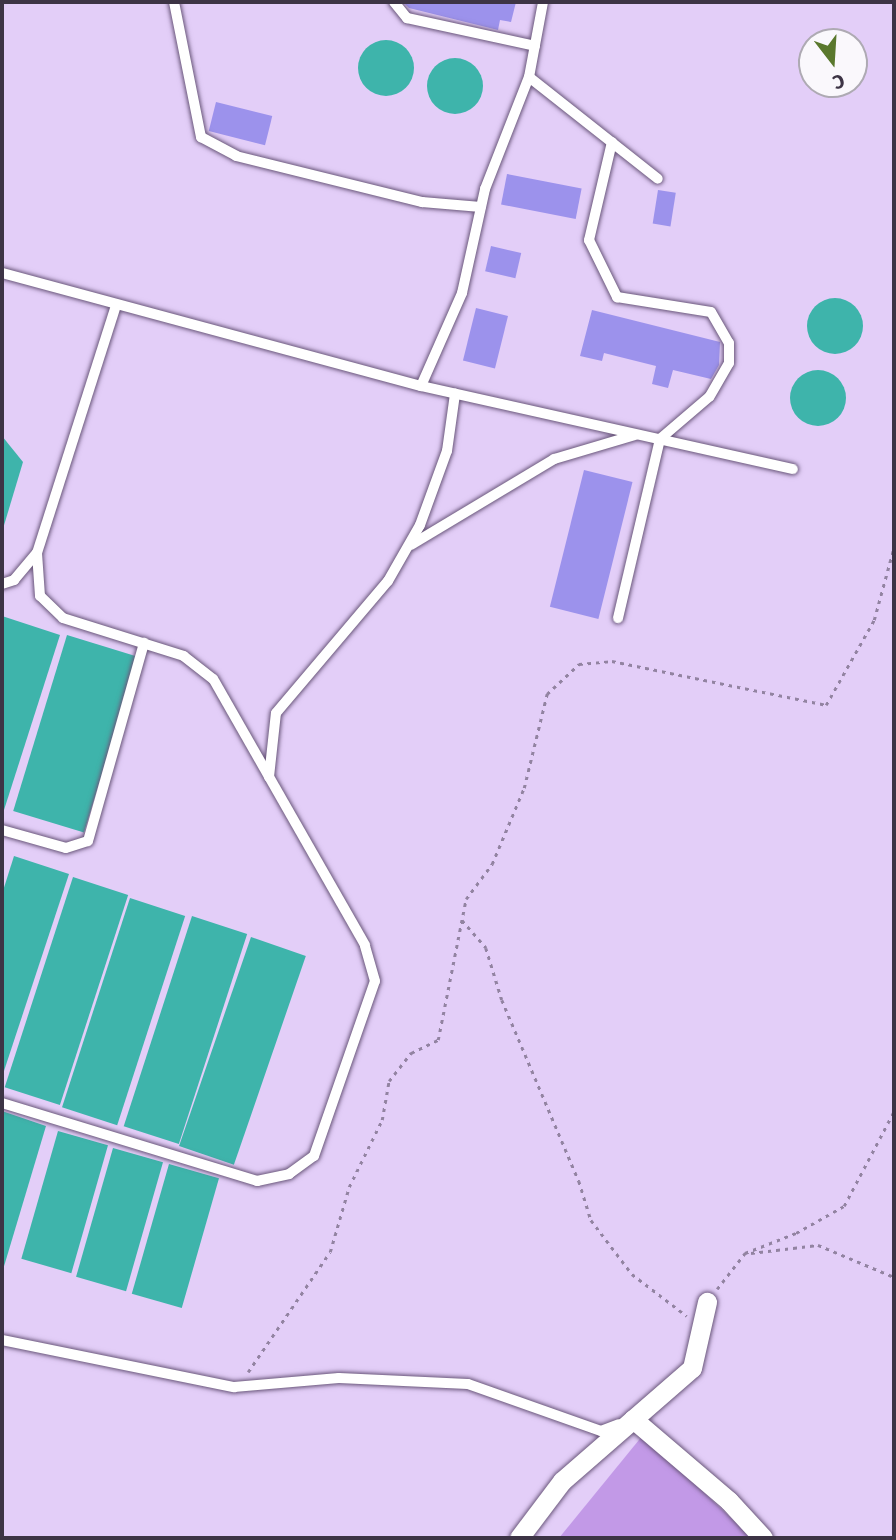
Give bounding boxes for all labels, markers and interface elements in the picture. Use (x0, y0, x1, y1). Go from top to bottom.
north arrow (798, 28, 868, 98)
text: С (830, 69, 847, 94)

